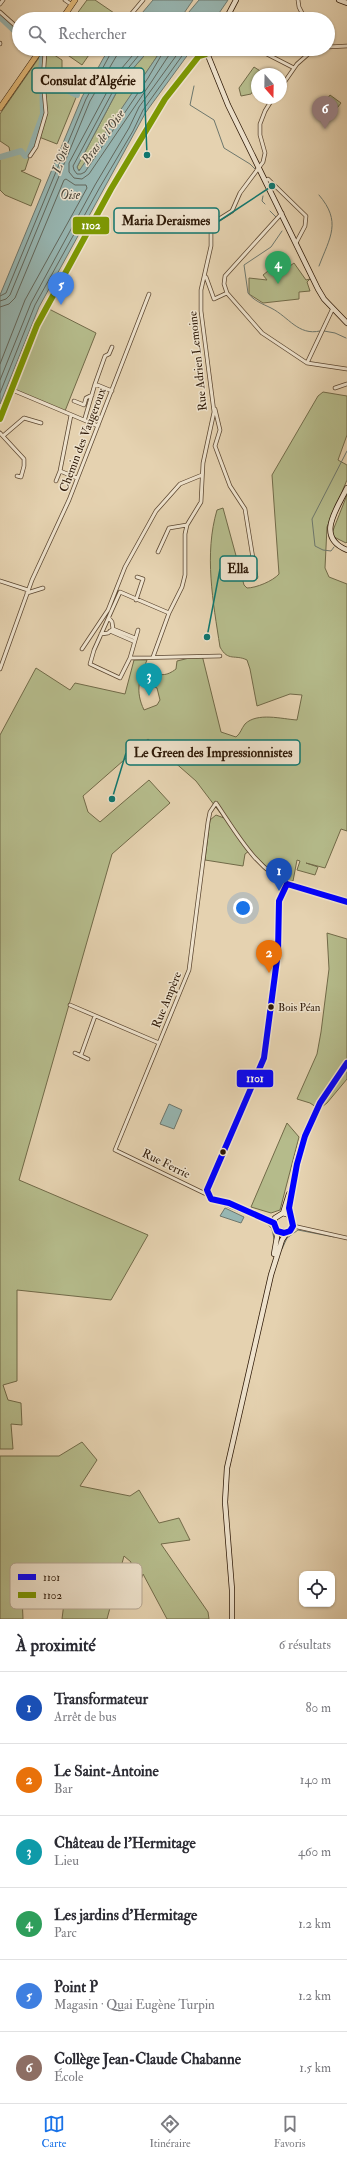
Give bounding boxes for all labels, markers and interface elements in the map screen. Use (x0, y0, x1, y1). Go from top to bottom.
search box (12, 12, 335, 56)
icon: search (26, 23, 48, 45)
text: Rechercher (58, 25, 126, 44)
callout: Consulat d'Algérie (32, 68, 144, 93)
north arrow (251, 68, 287, 104)
text: Consulat d'Algérie (40, 73, 136, 90)
pin: 6 (312, 96, 338, 129)
water label: Bras de l'Oise (77, 106, 129, 168)
water label: L'Oise (48, 140, 74, 176)
water label: Oise (60, 187, 81, 203)
callout: Maria Deraismes (114, 208, 219, 233)
text: Maria Deraismes (121, 213, 211, 229)
line badge: 1102 (72, 216, 110, 235)
text: 1102 (81, 219, 101, 232)
pin: 4 (265, 251, 291, 284)
pin: 5 (48, 272, 74, 305)
street label: Rue Adrien Lemoine (185, 310, 211, 412)
street label: Chemin des Vaugeroux (56, 385, 110, 494)
callout: Ella (220, 556, 257, 581)
text: Ella (227, 561, 249, 577)
pin: 3 (136, 663, 162, 696)
callout: Le Green des Impressionnistes (126, 740, 300, 765)
text: Le Green des Impressionnistes (134, 745, 293, 762)
pin: 1 (266, 858, 292, 891)
your location (233, 898, 253, 918)
pin: 2 (256, 940, 282, 973)
street label: Rue Ampère (149, 970, 185, 1030)
place label: Bois Péan (278, 1001, 321, 1014)
marker: Bois Péan (266, 1002, 276, 1012)
line badge: 1101 (236, 1069, 274, 1088)
text: 1101 (246, 1072, 264, 1085)
street label: Rue Ferrie (140, 1146, 192, 1182)
unlabelled marker (218, 1147, 228, 1157)
legend (10, 1563, 142, 1609)
text: 1101 (43, 1571, 60, 1584)
map controls (299, 1571, 335, 1607)
button: locate (299, 1571, 335, 1607)
text: 1102 (43, 1589, 62, 1602)
text: À proximité (16, 1635, 96, 1656)
text: 6 résultats (279, 1637, 331, 1653)
text: Transformateur (54, 1690, 148, 1709)
text: 1 (27, 1700, 31, 1716)
text: 80 m (305, 1700, 331, 1716)
text: Arrêt de bus (54, 1709, 116, 1725)
text: Le Saint-Antoine (54, 1762, 159, 1781)
text: 2 (26, 1772, 32, 1788)
text: 140 m (300, 1772, 331, 1788)
text: Bar (54, 1781, 73, 1797)
text: Château de l'Hermitage (54, 1834, 196, 1853)
text: 3 (27, 1844, 32, 1860)
text: 460 m (298, 1844, 331, 1860)
text: Lieu (54, 1853, 79, 1869)
text: Les jardins d'Hermitage (54, 1906, 197, 1925)
text: 4 (25, 1916, 33, 1932)
text: 1.2 km (298, 1916, 331, 1932)
text: Parc (54, 1925, 77, 1941)
text: Point P (54, 1978, 98, 1997)
text: 5 (26, 1988, 32, 2004)
text: 1.2 km (298, 1988, 331, 2004)
text: Magasin · Quai Eugène Turpin (54, 1997, 215, 2013)
text: Collège Jean-Claude Chabanne (54, 2050, 241, 2069)
text: 6 (26, 2060, 32, 2076)
text: 1.5 km (299, 2060, 331, 2076)
text: École (54, 2069, 83, 2085)
tab: Carte (42, 2113, 66, 2150)
tab: Itinéraire (149, 2113, 191, 2150)
tab: Favoris (274, 2113, 305, 2150)

